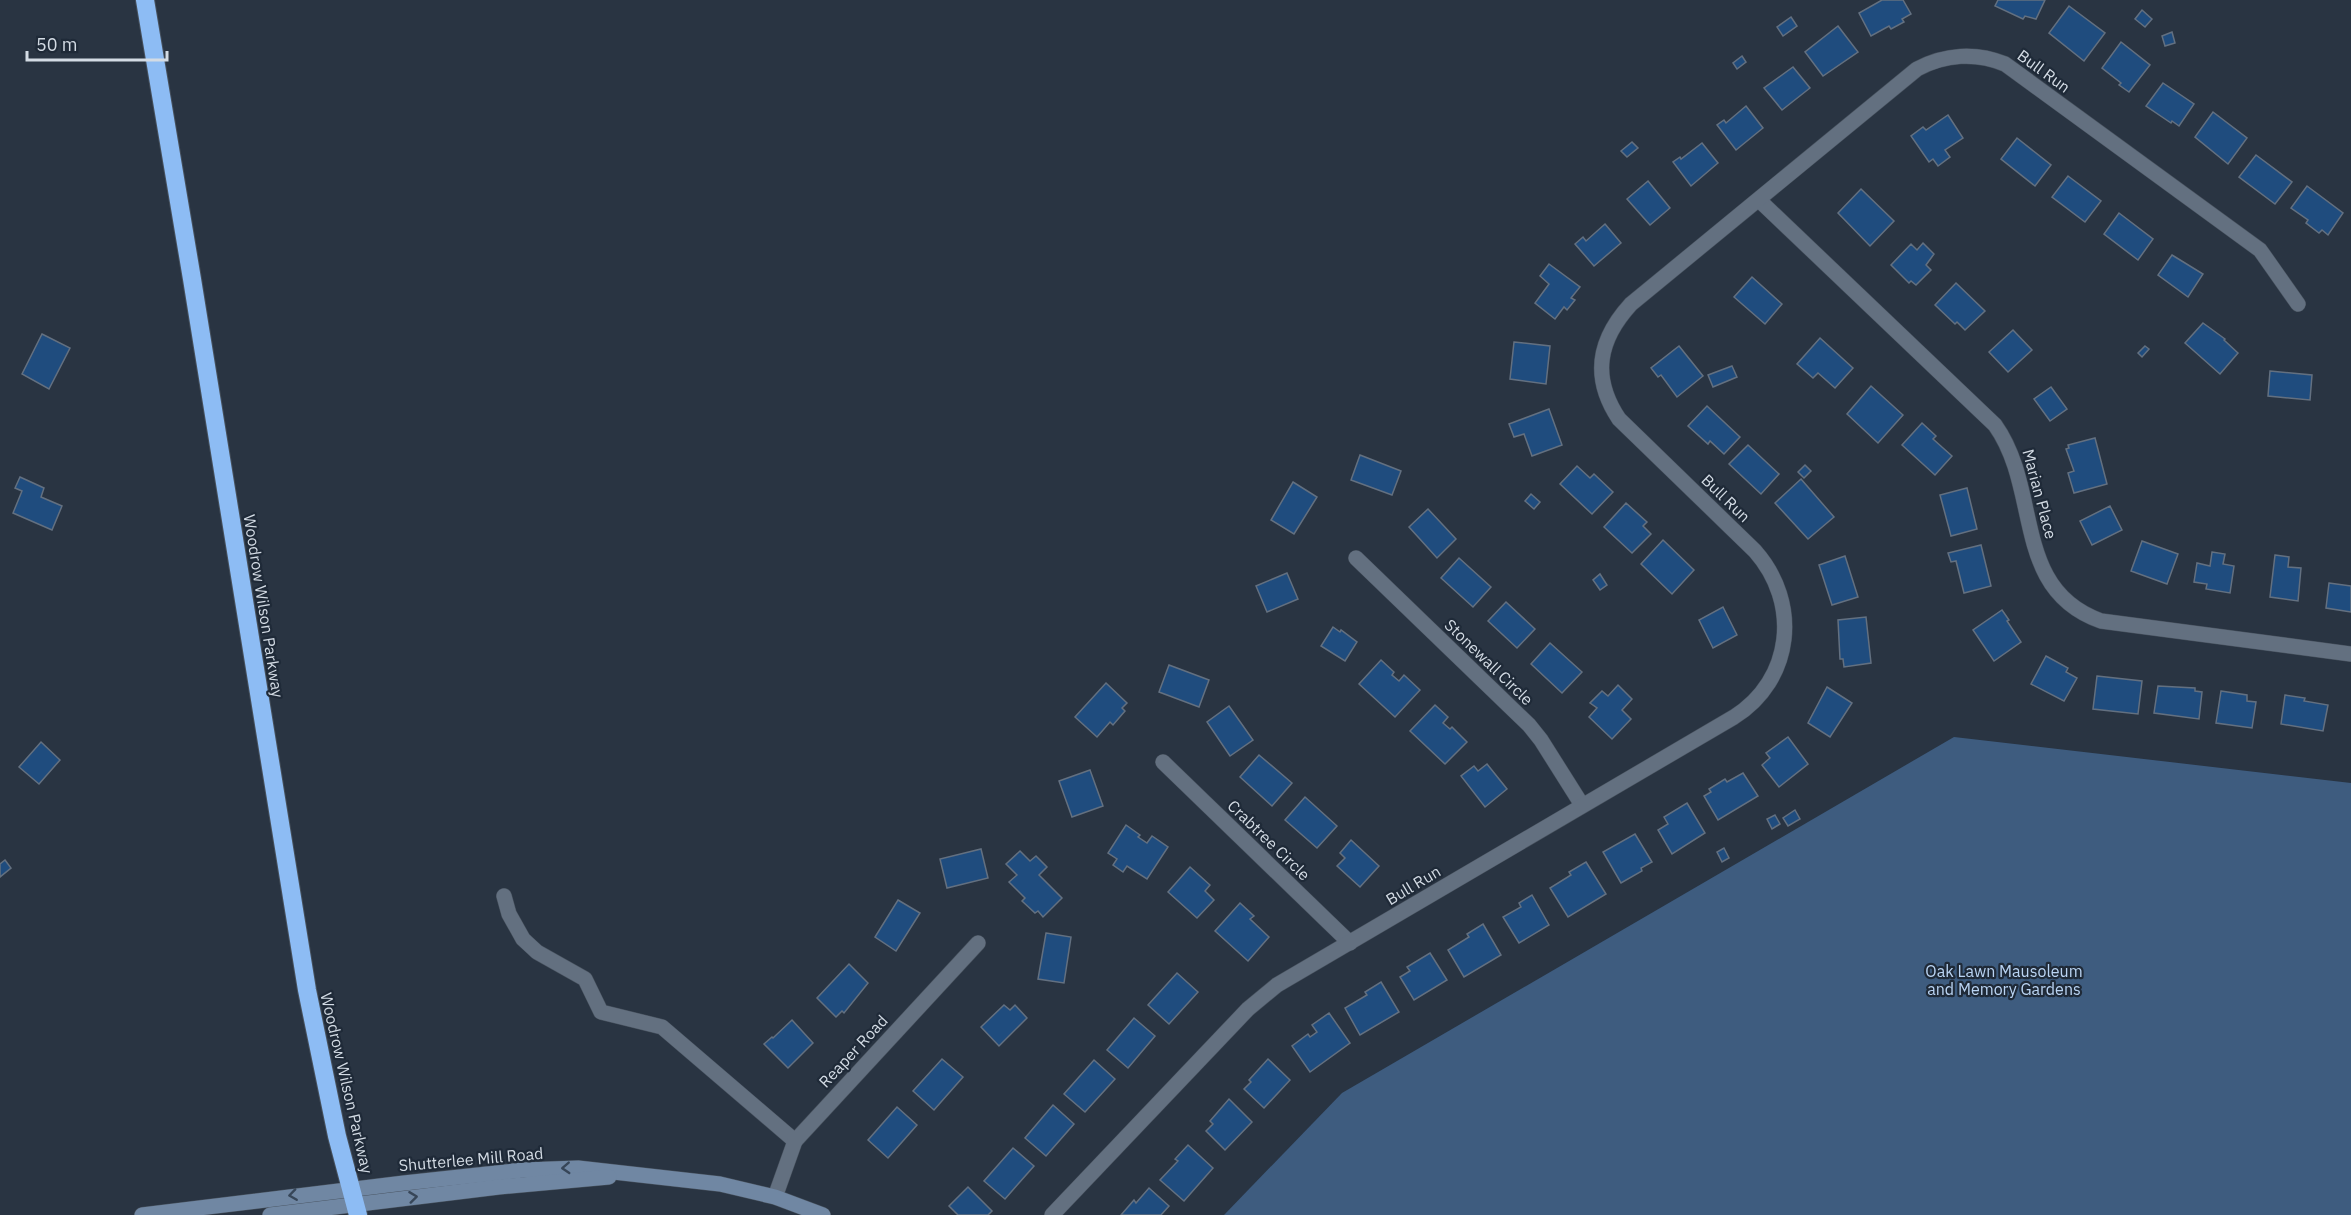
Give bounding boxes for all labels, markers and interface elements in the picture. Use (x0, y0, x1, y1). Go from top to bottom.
scale bar (27, 24, 166, 62)
text: 50 m (36, 33, 78, 56)
street label: Bull Run (2014, 45, 2074, 97)
street label: Marian Place (2018, 447, 2062, 541)
street label: Bull Run (1697, 470, 1755, 526)
street label: Woodrow Wilson Parkway (240, 513, 288, 699)
street label: Stonewall Circle (1440, 615, 1538, 709)
street label: Crabtree Circle (1224, 796, 1315, 885)
street label: Bull Run (1382, 861, 1444, 909)
park label: Oak Lawn Mausoleum and Memory Gardens (1925, 961, 2083, 999)
street label: Woodrow Wilson Parkway (316, 991, 378, 1175)
street label: Reaper Road (814, 1011, 892, 1091)
street label: Shutterlee Mill Road (398, 1143, 544, 1175)
one-way arrow (562, 1162, 571, 1175)
one-way arrow (288, 1189, 298, 1201)
one-way arrow (409, 1191, 418, 1203)

